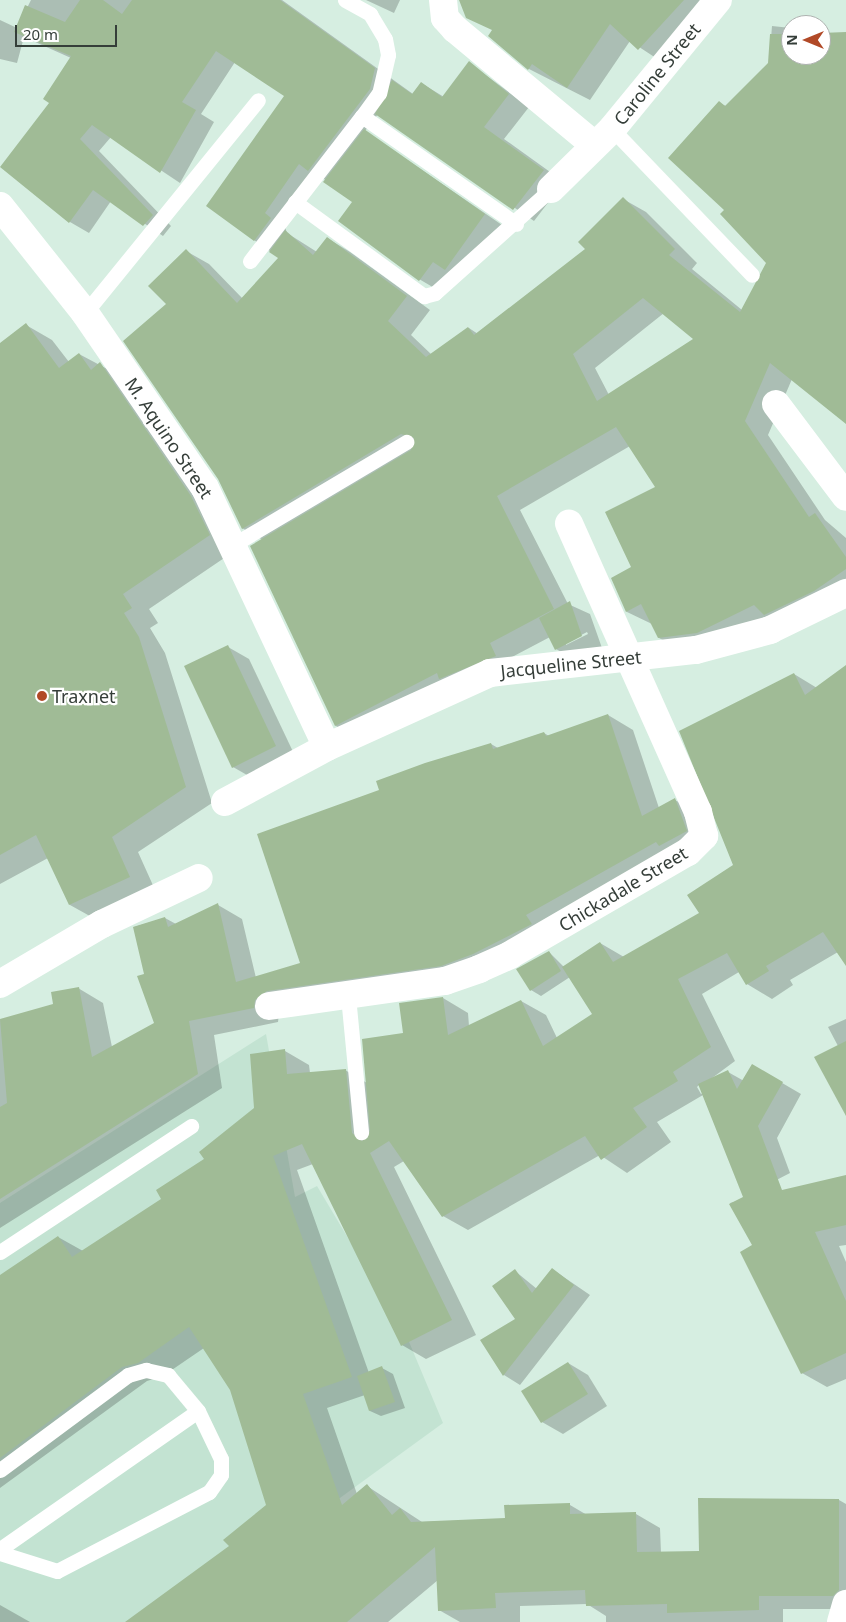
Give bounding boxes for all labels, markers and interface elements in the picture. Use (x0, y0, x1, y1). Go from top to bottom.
scale bar (18, 15, 120, 47)
north arrow (781, 15, 831, 65)
street label: Caroline Street (609, 19, 705, 129)
text: 20 m (23, 24, 58, 44)
text: N (782, 34, 801, 46)
street label: M. Aquino Street (121, 373, 217, 503)
street label: Jacqueline Street (500, 646, 642, 682)
place label: Traxnet (52, 685, 116, 707)
marker: Traxnet (36, 690, 48, 702)
street label: Chickadale Street (555, 842, 691, 936)

